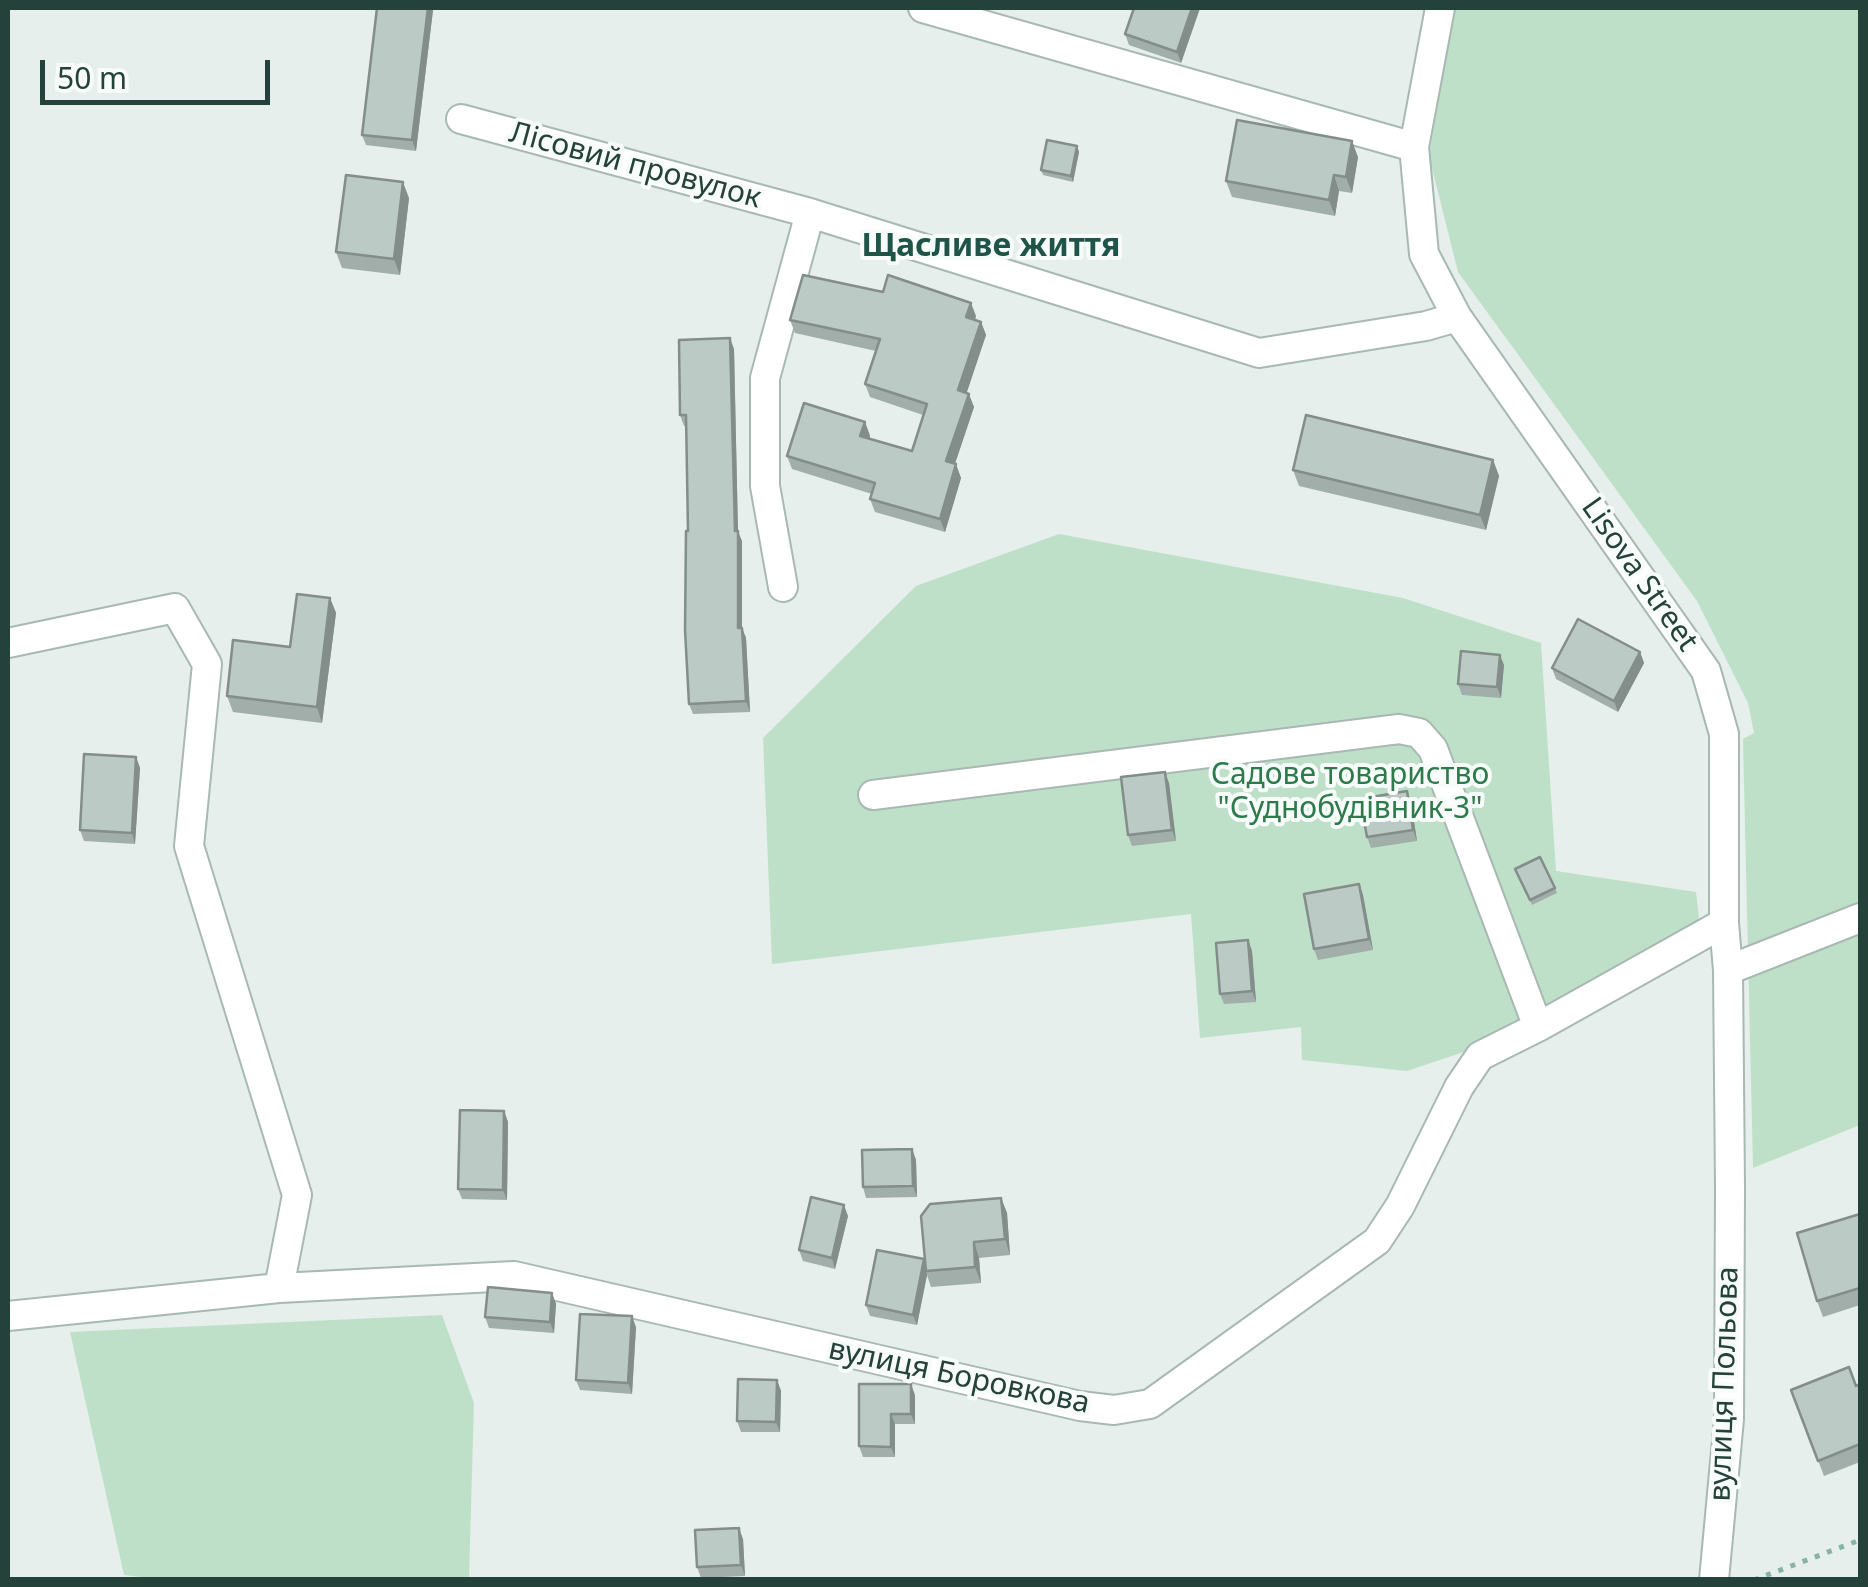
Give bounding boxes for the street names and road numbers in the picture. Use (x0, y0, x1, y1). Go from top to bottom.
street label: Лісовий провулок (505, 115, 765, 217)
street label: Lisova Street (1573, 491, 1705, 659)
street label: вулиця Польова (1703, 1266, 1747, 1502)
street label: вулиця Боровкова (825, 1332, 1093, 1422)

